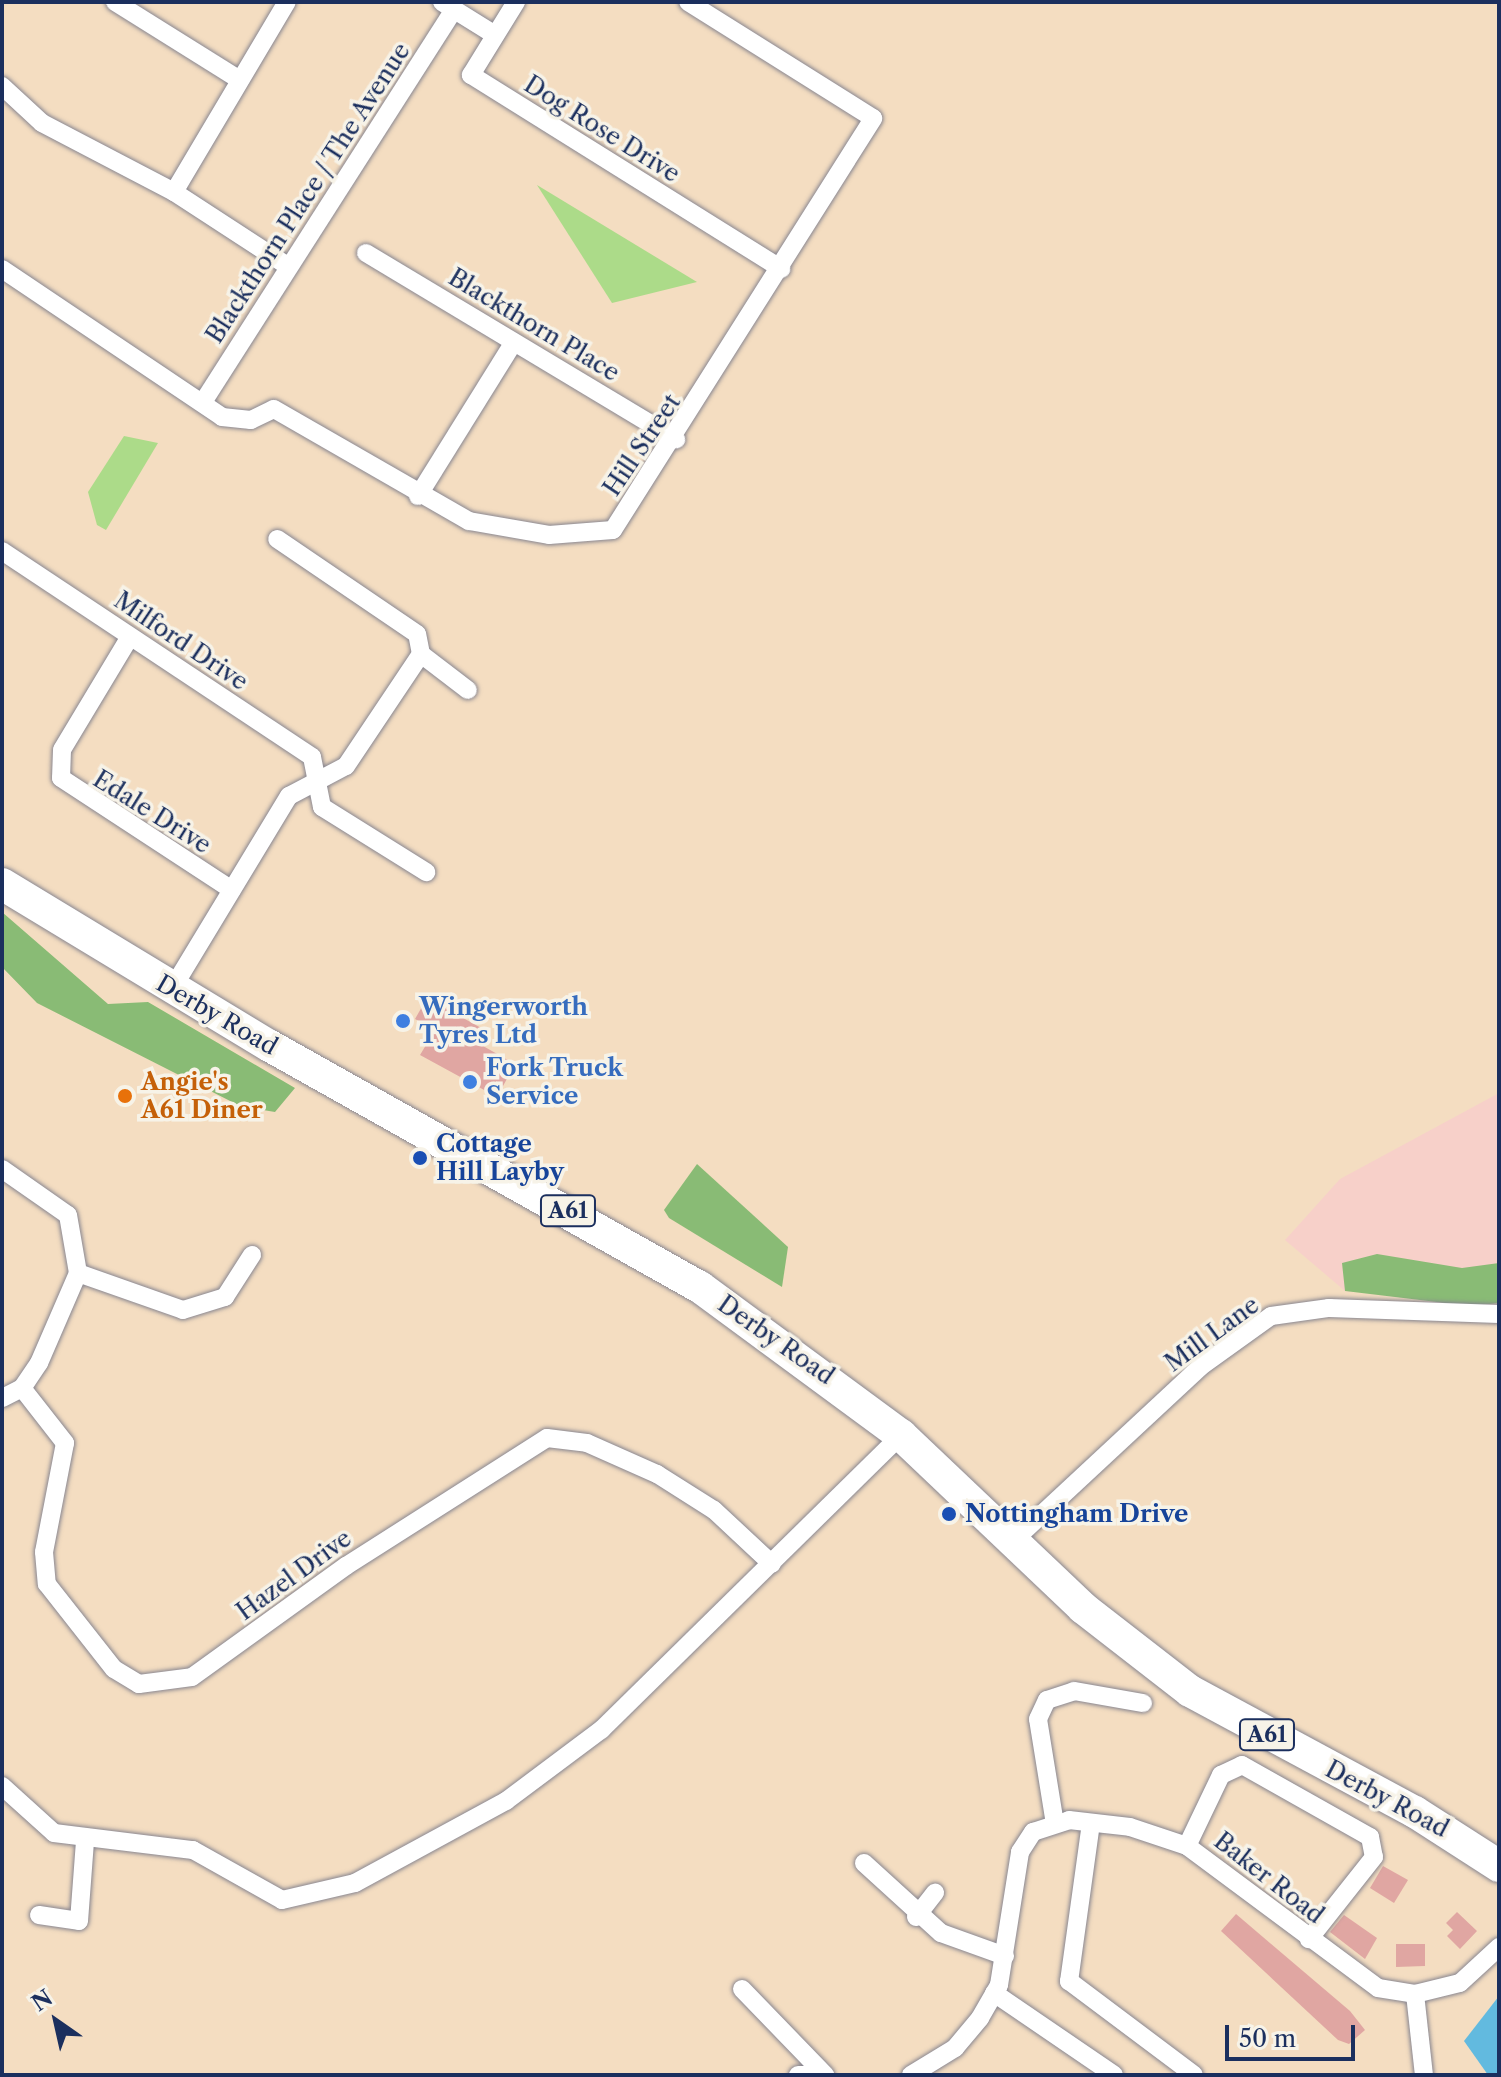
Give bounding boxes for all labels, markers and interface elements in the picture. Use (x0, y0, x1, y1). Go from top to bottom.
street label: Blackthorn Place / The Avenue (200, 37, 416, 349)
street label: Dog Rose Drive (519, 70, 685, 188)
street label: Blackthorn Place (443, 263, 625, 387)
street label: Hill Street (597, 389, 687, 501)
street label: Milford Drive (109, 586, 253, 696)
street label: Edale Drive (88, 765, 216, 859)
street label: Derby Road (151, 969, 283, 1061)
place label: Wingerworth Tyres Ltd (419, 993, 588, 1049)
marker: Wingerworth Tyres Ltd (394, 1012, 412, 1030)
place label: Fork Truck Service (486, 1054, 624, 1110)
place label: Angie's A61 Diner (141, 1068, 263, 1124)
marker: Fork Truck Service (461, 1073, 479, 1091)
marker: Angie's A61 Diner (116, 1087, 134, 1105)
place label: Cottage Hill Layby (436, 1130, 564, 1186)
marker: Cottage Hill Layby (411, 1149, 429, 1167)
road number: A61 (538, 1193, 598, 1229)
street label: Derby Road (712, 1289, 840, 1391)
street label: Mill Lane (1159, 1290, 1265, 1378)
place label: Nottingham Drive (965, 1500, 1188, 1528)
marker: Nottingham Drive (940, 1505, 958, 1523)
street label: Hazel Drive (231, 1524, 357, 1626)
road number: A61 (1237, 1717, 1297, 1753)
street label: Derby Road (1320, 1754, 1454, 1844)
street label: Baker Road (1208, 1826, 1330, 1930)
north arrow (16, 1981, 96, 2061)
text: N (27, 1984, 58, 2017)
scale bar (1229, 2009, 1359, 2059)
text: 50 m (1239, 2024, 1296, 2053)

